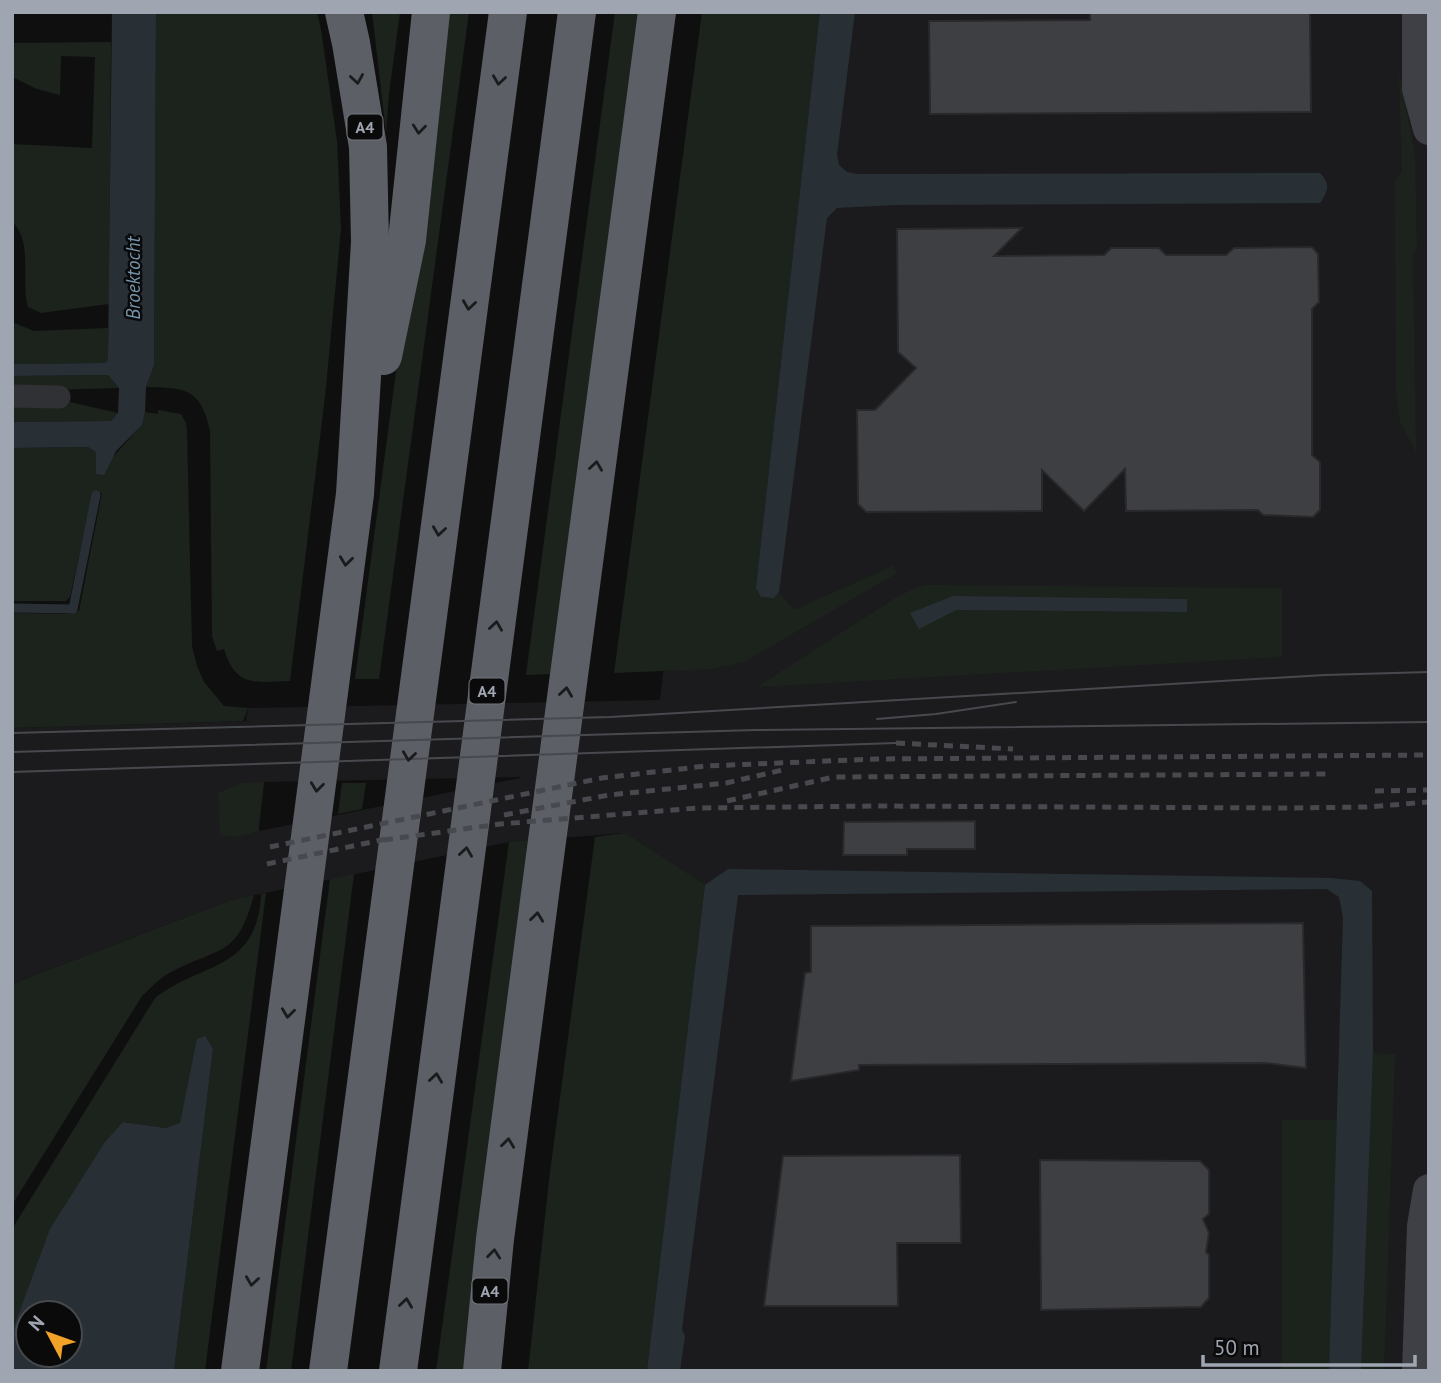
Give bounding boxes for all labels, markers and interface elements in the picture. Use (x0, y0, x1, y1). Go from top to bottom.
one-way arrow (349, 73, 364, 85)
one-way arrow (491, 74, 506, 86)
road number: A4 (348, 114, 382, 140)
one-way arrow (412, 124, 427, 135)
water label: Broektocht (121, 235, 145, 319)
one-way arrow (461, 300, 476, 311)
one-way arrow (589, 460, 604, 472)
one-way arrow (431, 525, 446, 537)
one-way arrow (339, 555, 354, 567)
one-way arrow (488, 621, 503, 632)
road number: A4 (470, 678, 504, 704)
one-way arrow (559, 686, 574, 697)
one-way arrow (401, 751, 416, 762)
one-way arrow (310, 781, 325, 793)
one-way arrow (458, 846, 473, 858)
one-way arrow (529, 911, 544, 923)
one-way arrow (281, 1007, 296, 1018)
one-way arrow (429, 1072, 444, 1083)
one-way arrow (500, 1137, 515, 1149)
one-way arrow (486, 1248, 501, 1259)
one-way arrow (245, 1275, 260, 1287)
road number: A4 (472, 1278, 508, 1303)
one-way arrow (399, 1297, 414, 1309)
north arrow (14, 1299, 84, 1369)
text: N (23, 1310, 49, 1335)
scale bar (1203, 1324, 1415, 1368)
text: 50 m (1214, 1334, 1260, 1361)

